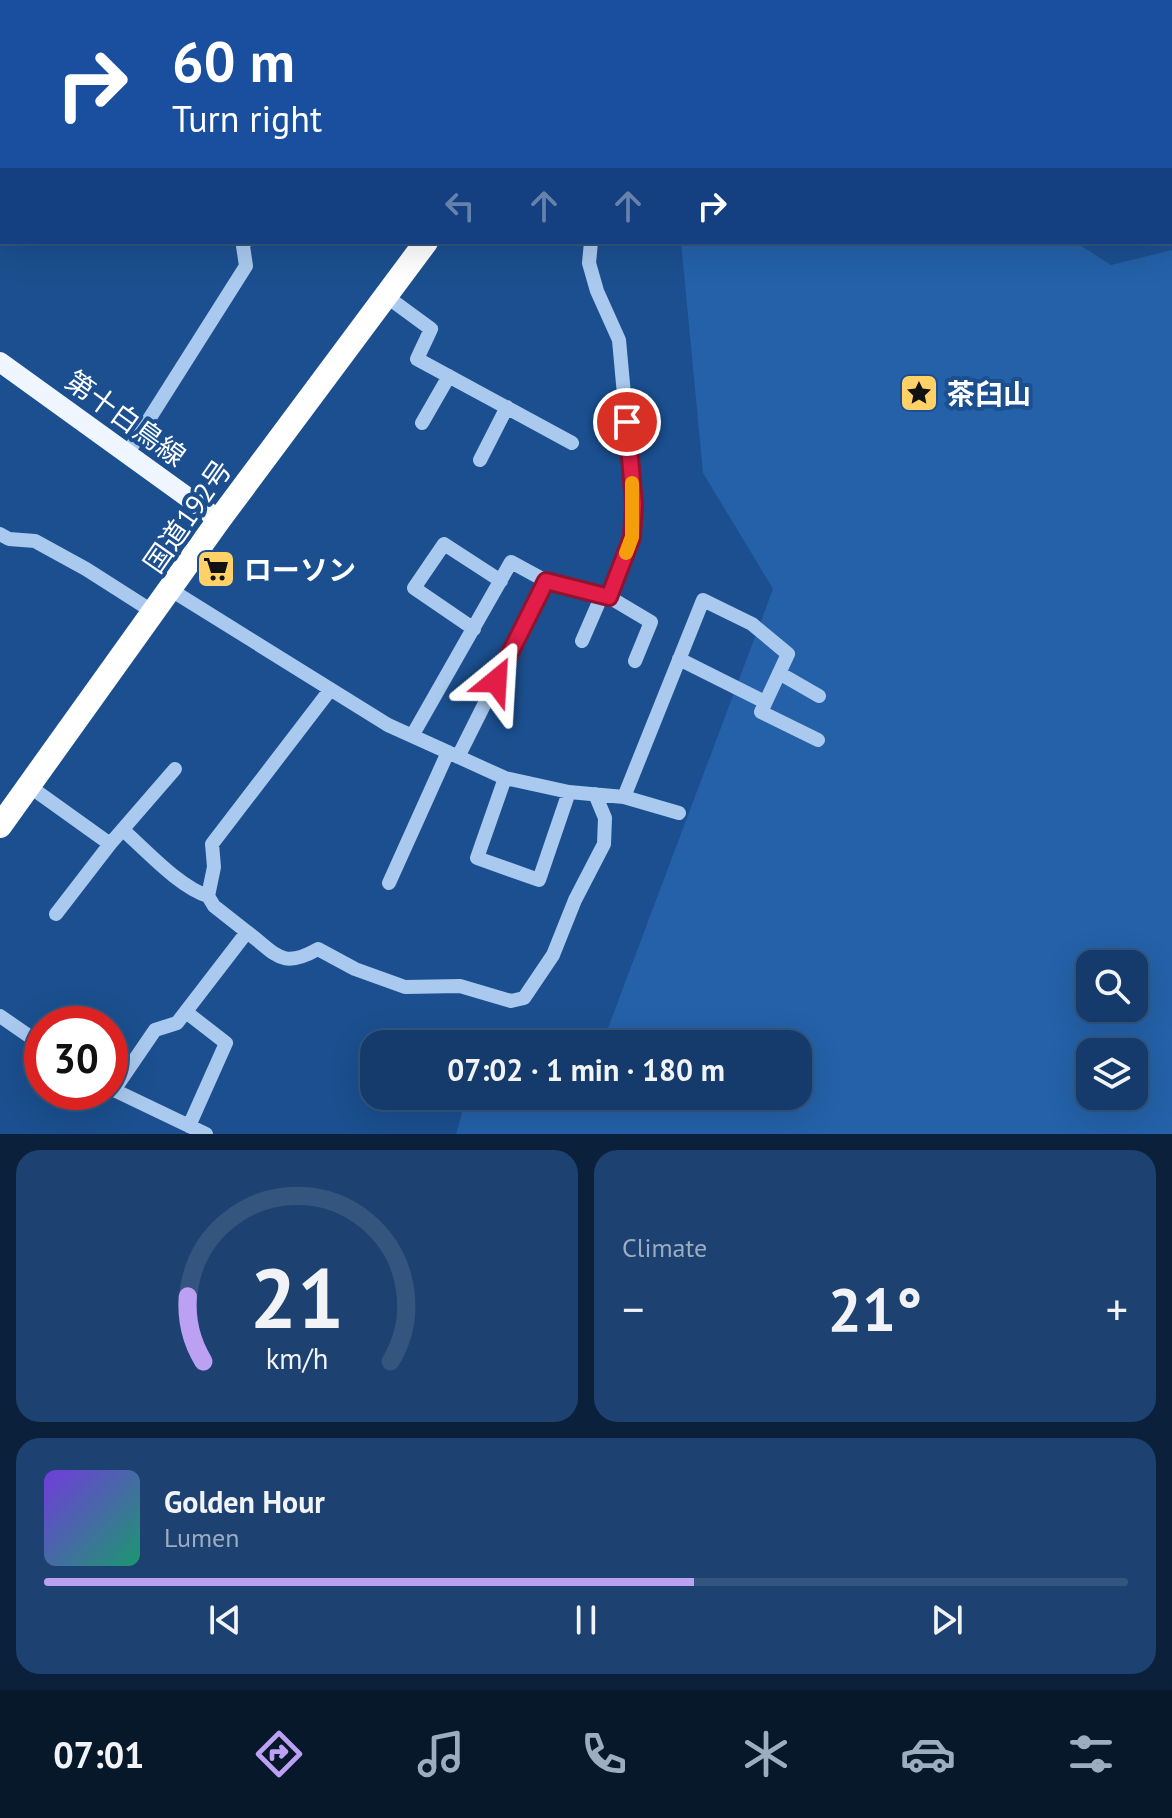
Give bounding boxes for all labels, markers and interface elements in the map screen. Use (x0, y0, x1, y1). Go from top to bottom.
text: 60 m (172, 25, 295, 97)
icon: right (40, 32, 144, 136)
text: Turn right (172, 95, 322, 142)
icon: left (438, 184, 482, 228)
icon: ahead (522, 184, 566, 228)
icon: ahead (606, 184, 650, 228)
icon: right (690, 184, 734, 228)
street label: 第十白鳥線 (58, 362, 194, 474)
place icon: 茶臼山 (898, 372, 940, 414)
place label: 茶臼山 (947, 375, 1031, 412)
pin (593, 388, 661, 456)
icon: arrive (605, 400, 649, 444)
street label: 国道192号 (135, 452, 239, 580)
supermarket icon: ローソン (195, 548, 237, 590)
place label: ローソン (244, 551, 356, 588)
position arrow (454, 639, 538, 723)
map controls (1076, 950, 1148, 1110)
button: search (1076, 950, 1148, 1022)
speed limit sign: 30 (24, 1006, 128, 1110)
button: layers (1076, 1038, 1148, 1110)
text: 07:02 · 1 min · 180 m (447, 1050, 725, 1089)
text: Climate (622, 1231, 707, 1264)
text: 21 (250, 1243, 344, 1351)
text: 21° (828, 1270, 922, 1348)
text: − (622, 1280, 644, 1337)
text: + (1106, 1280, 1128, 1337)
text: km/h (266, 1340, 328, 1377)
text: Golden Hour (164, 1482, 325, 1521)
text: Lumen (164, 1521, 239, 1554)
icon: previous (203, 1598, 247, 1642)
icon: pause (564, 1598, 608, 1642)
icon: next (925, 1598, 969, 1642)
icon: directions (251, 1726, 307, 1782)
icon: music (413, 1726, 469, 1782)
icon: phone (576, 1726, 632, 1782)
icon: climate (738, 1726, 794, 1782)
icon: car (900, 1726, 956, 1782)
icon: filters (1063, 1726, 1119, 1782)
text: 07:01 (53, 1731, 145, 1778)

